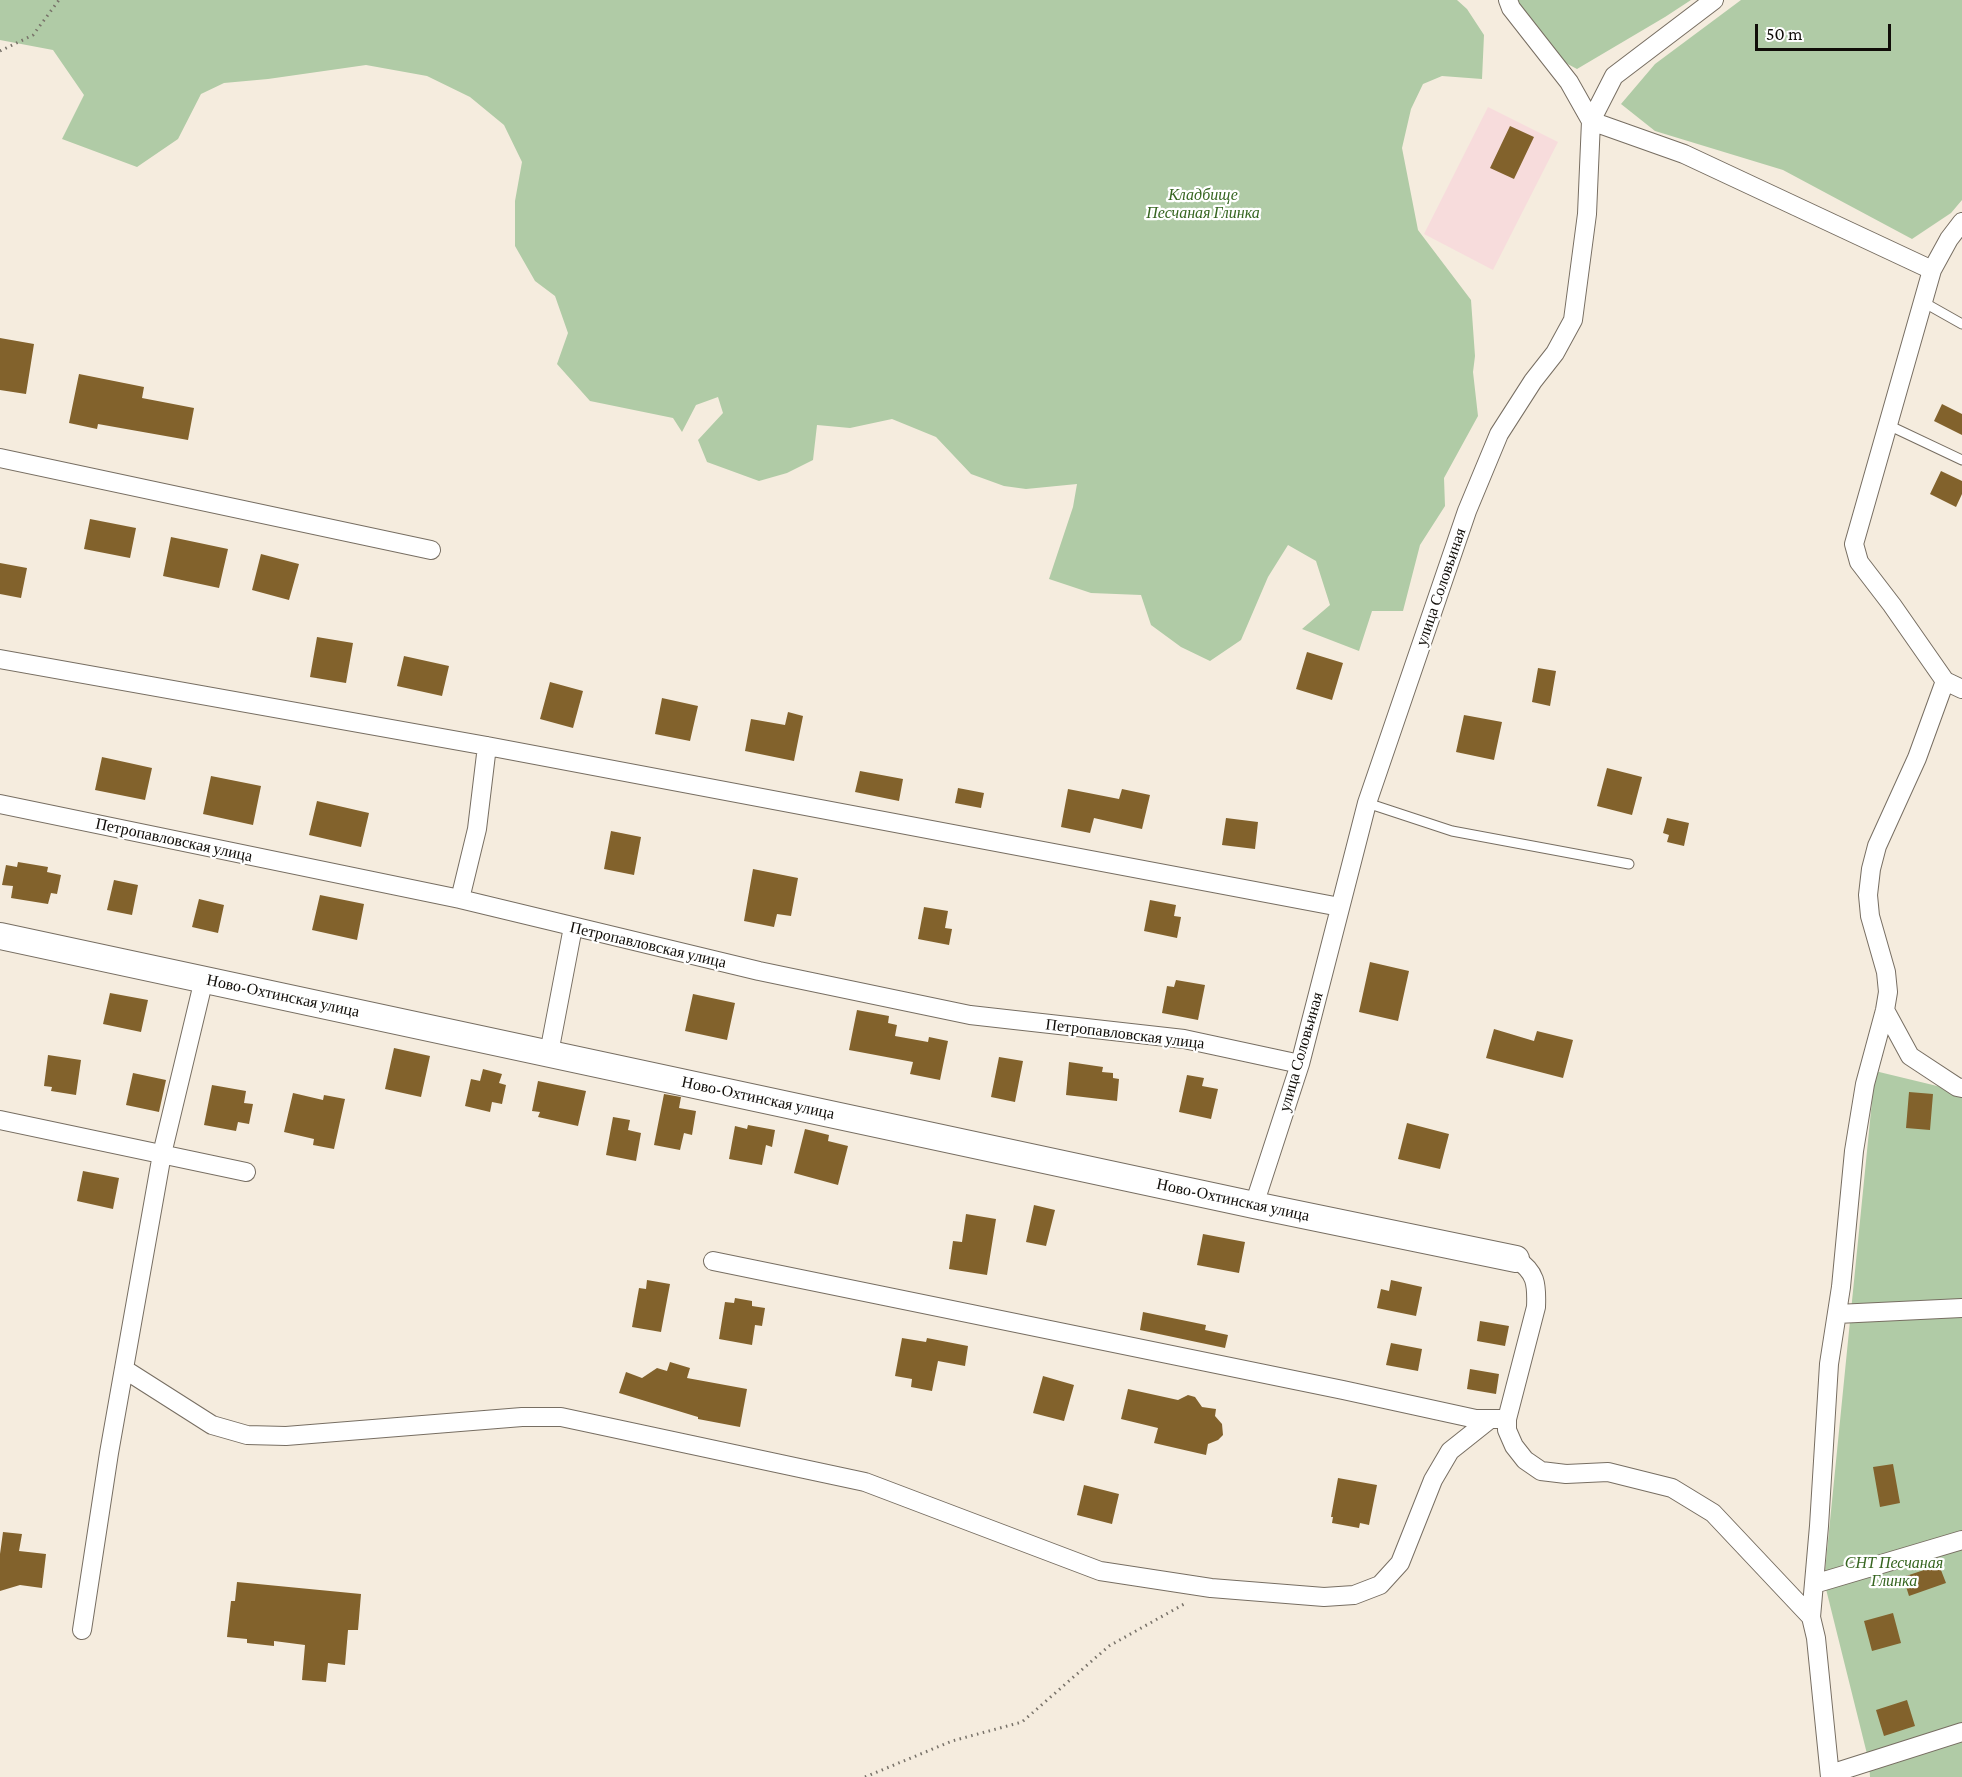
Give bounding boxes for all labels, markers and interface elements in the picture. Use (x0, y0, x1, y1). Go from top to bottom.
scale bar (1758, 12, 1894, 50)
text: 50 m (1766, 24, 1803, 44)
park label: Кладбище Песчаная Глинка (1146, 185, 1260, 223)
street label: улица Соловьиная (1412, 526, 1470, 648)
street label: Петропавловская улица (94, 814, 254, 866)
street label: Петропавловская улица (568, 918, 728, 972)
street label: Ново-Охтинская улица (205, 970, 361, 1022)
street label: улица Соловьиная (1275, 990, 1327, 1114)
street label: Петропавловская улица (1044, 1015, 1206, 1053)
street label: Ново-Охтинская улица (680, 1072, 836, 1124)
street label: Ново-Охтинская улица (1155, 1174, 1311, 1226)
park label: СНТ Песчаная Глинка (1845, 1553, 1943, 1591)

